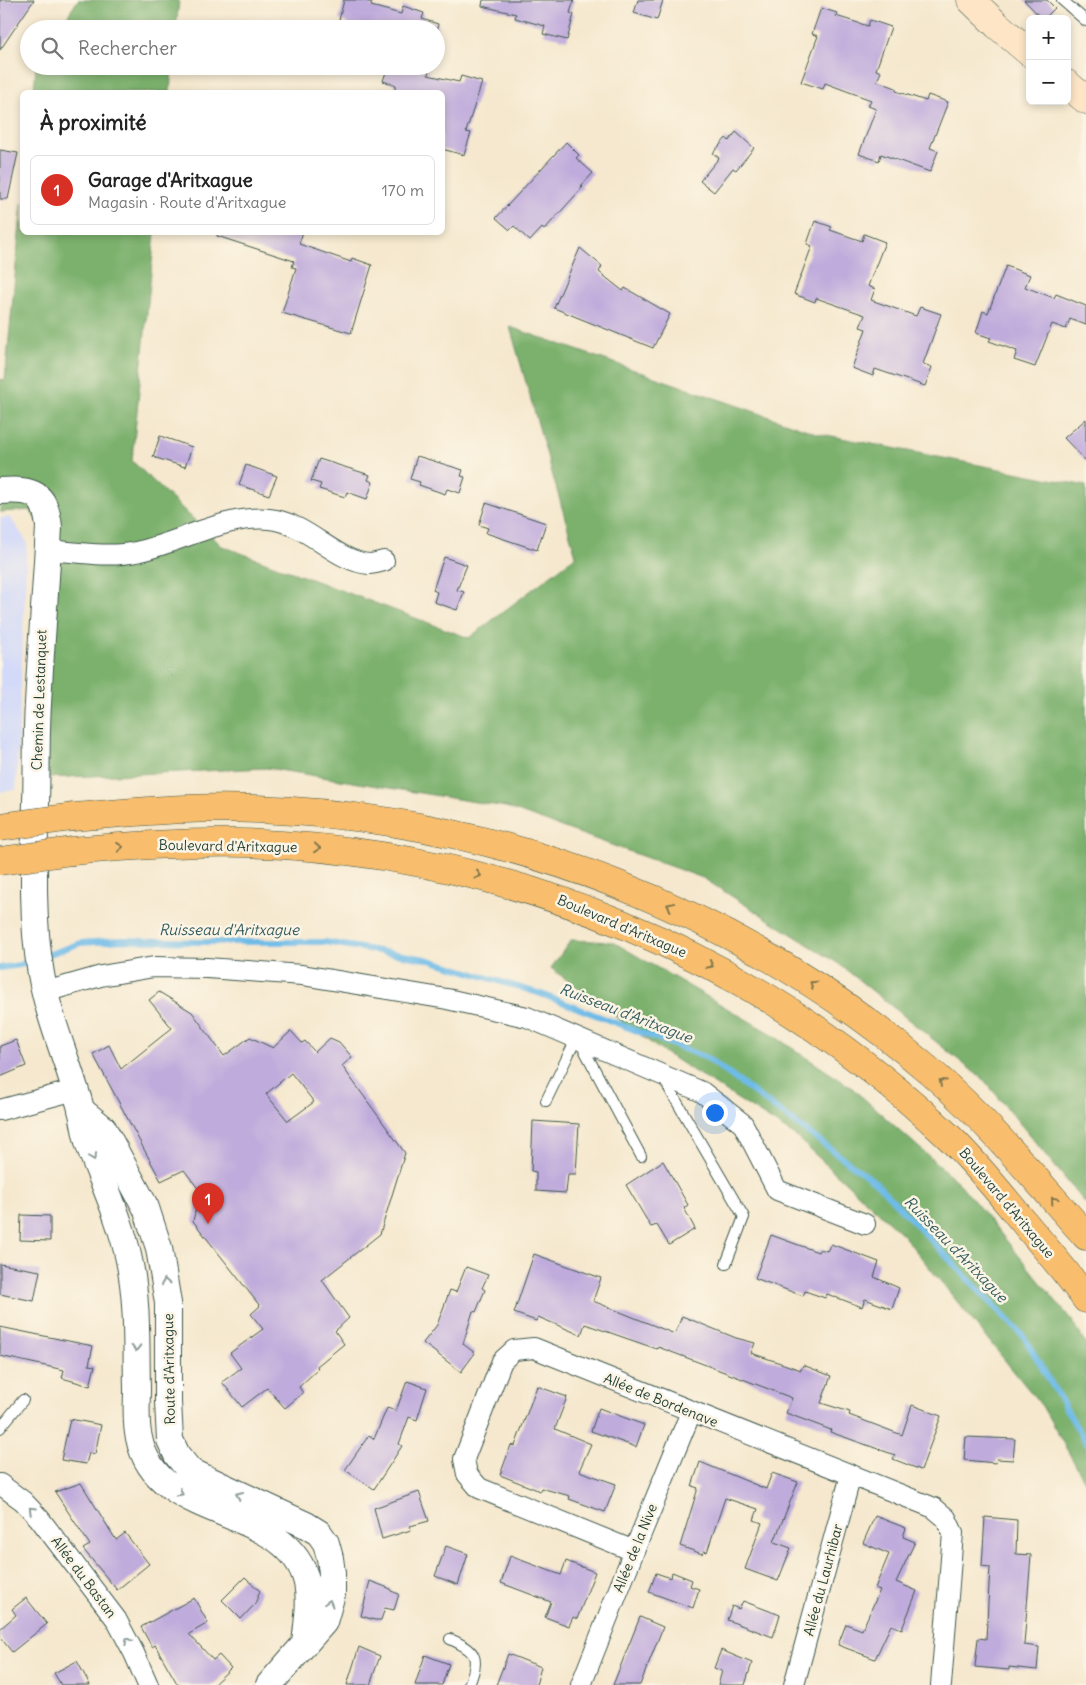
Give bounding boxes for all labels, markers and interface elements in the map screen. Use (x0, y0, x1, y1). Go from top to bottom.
map controls (1026, 15, 1071, 105)
button: + (1026, 15, 1071, 60)
search box (20, 20, 445, 75)
icon: search (38, 34, 66, 62)
text: Rechercher (78, 36, 177, 60)
button: − (1026, 60, 1071, 105)
text: À proximité (40, 109, 147, 136)
text: Garage d'Aritxague (88, 168, 253, 192)
text: 1 (54, 180, 60, 200)
text: 170 m (381, 180, 424, 200)
text: Magasin · Route d'Aritxague (88, 192, 287, 212)
street label: Chemin de Lestanquet (28, 629, 50, 771)
street label: Boulevard d'Aritxague (158, 836, 298, 856)
one-way arrow (116, 841, 124, 852)
one-way arrow (314, 843, 322, 854)
one-way arrow (473, 870, 481, 880)
street label: Boulevard d'Aritxague (555, 891, 689, 961)
one-way arrow (666, 902, 675, 912)
water label: Ruisseau d'Aritxague (159, 920, 300, 939)
one-way arrow (705, 959, 714, 969)
water label: Ruisseau d'Aritxague (557, 979, 696, 1047)
one-way arrow (809, 981, 818, 990)
one-way arrow (938, 1079, 947, 1088)
your location (702, 1100, 728, 1126)
street label: Boulevard d'Aritxague (956, 1144, 1058, 1262)
one-way arrow (88, 1152, 98, 1160)
pin: 1 (192, 1183, 224, 1224)
water label: Ruisseau d'Aritxague (900, 1192, 1012, 1307)
one-way arrow (1051, 1196, 1060, 1205)
one-way arrow (160, 1278, 170, 1286)
street label: Route d'Aritxague (159, 1313, 179, 1425)
one-way arrow (131, 1344, 141, 1352)
street label: Allée de Bordenave (601, 1369, 721, 1431)
one-way arrow (175, 1487, 184, 1497)
one-way arrow (235, 1490, 244, 1501)
street label: Allée de la Nive (609, 1501, 661, 1595)
one-way arrow (28, 1507, 37, 1516)
street label: Allée du Laurhibar (799, 1522, 847, 1638)
street label: Allée du Bastan (47, 1533, 121, 1621)
one-way arrow (324, 1600, 334, 1608)
one-way arrow (124, 1637, 134, 1646)

